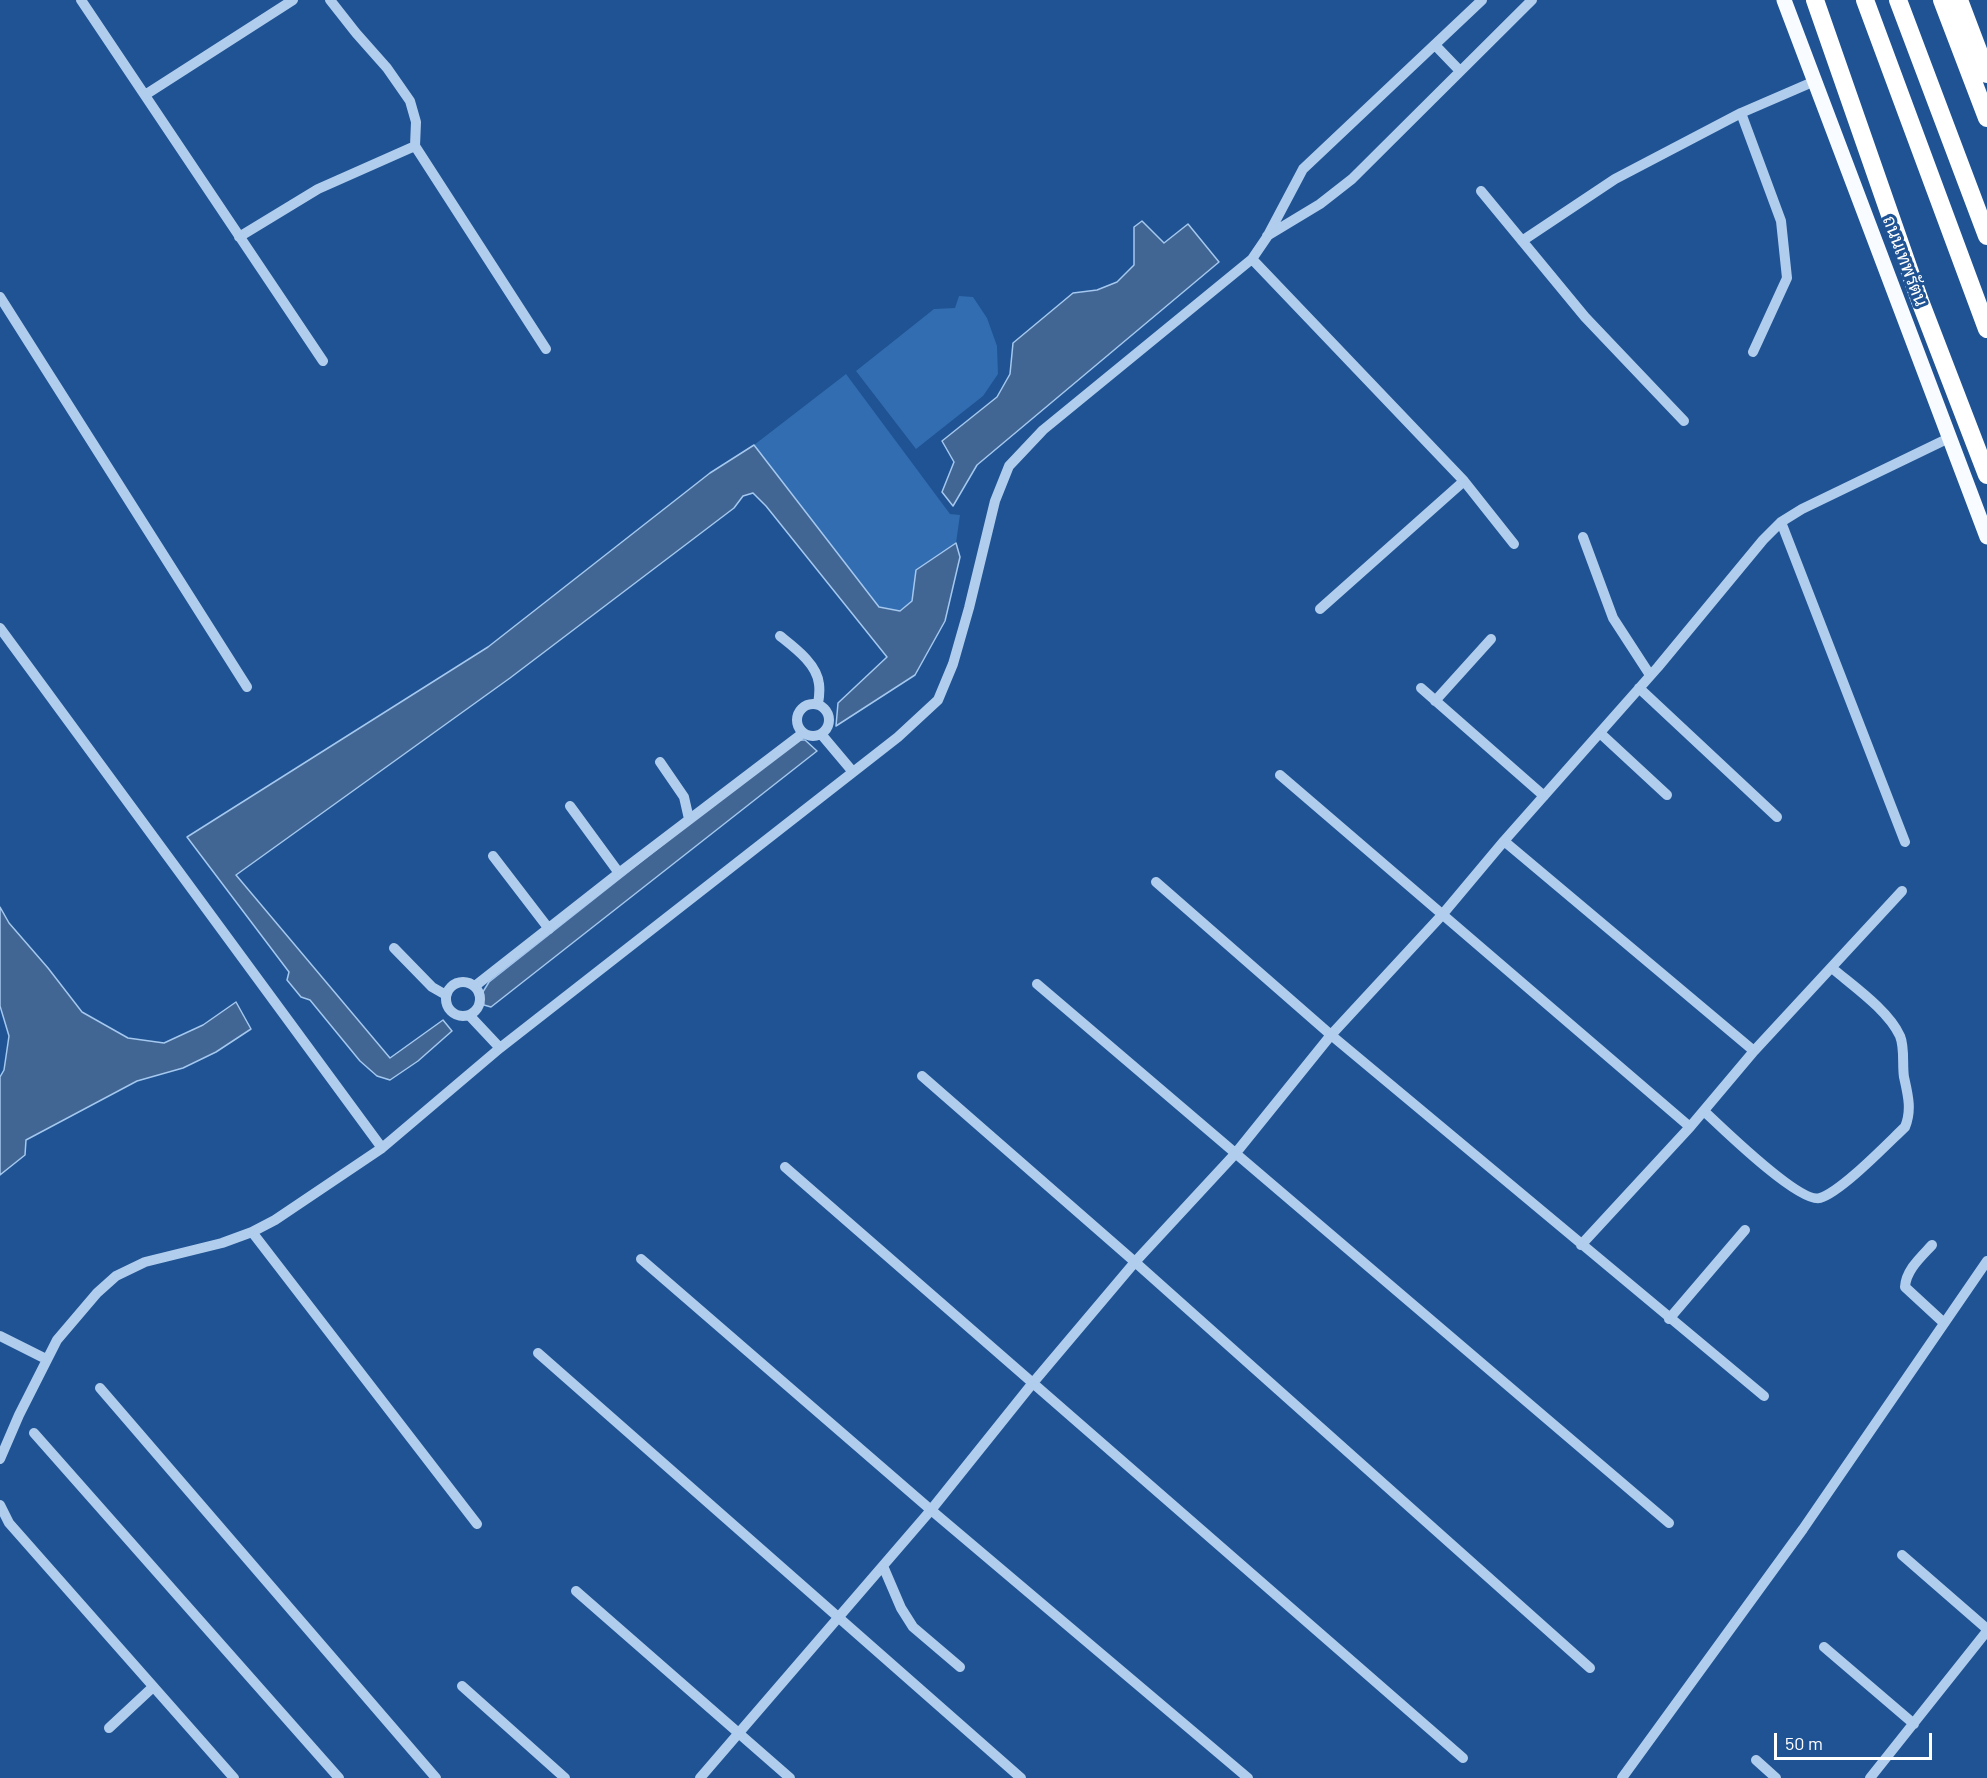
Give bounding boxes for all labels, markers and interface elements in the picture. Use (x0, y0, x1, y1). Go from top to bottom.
street label: ถนนเทพรัตน (1878, 213, 1932, 309)
scale bar (1777, 1721, 1934, 1759)
text: 50 m (1785, 1732, 1823, 1754)

